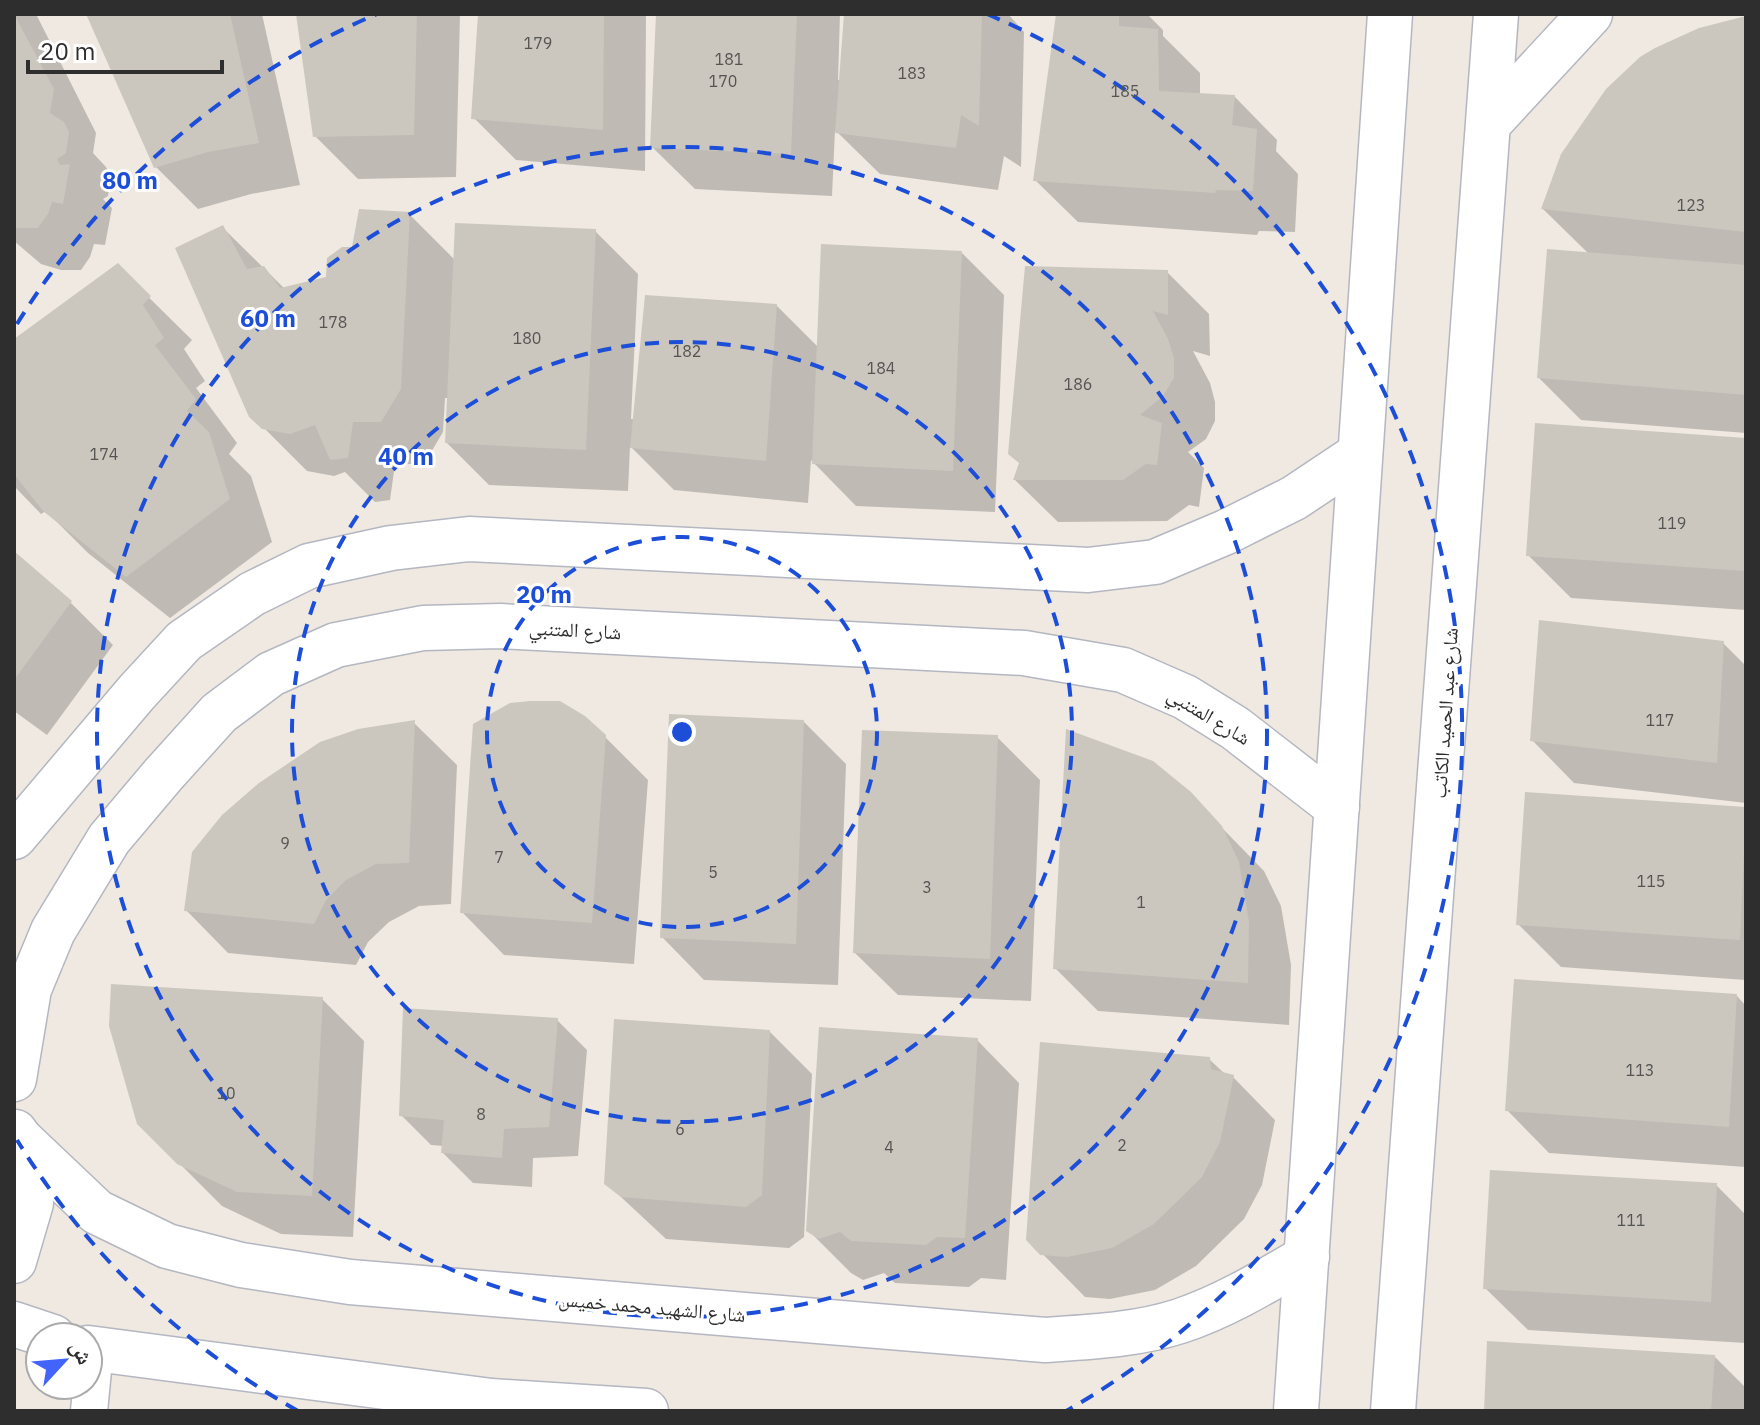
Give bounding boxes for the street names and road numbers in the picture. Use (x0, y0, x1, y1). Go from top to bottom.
street label: شارع المتنبي (528, 614, 622, 648)
street label: شارع عبد الحميد الكاتب (1425, 627, 1464, 799)
street label: شارع المتنبي (1161, 680, 1256, 754)
street label: شارع الشهيد محمد خميس (557, 1285, 747, 1328)

